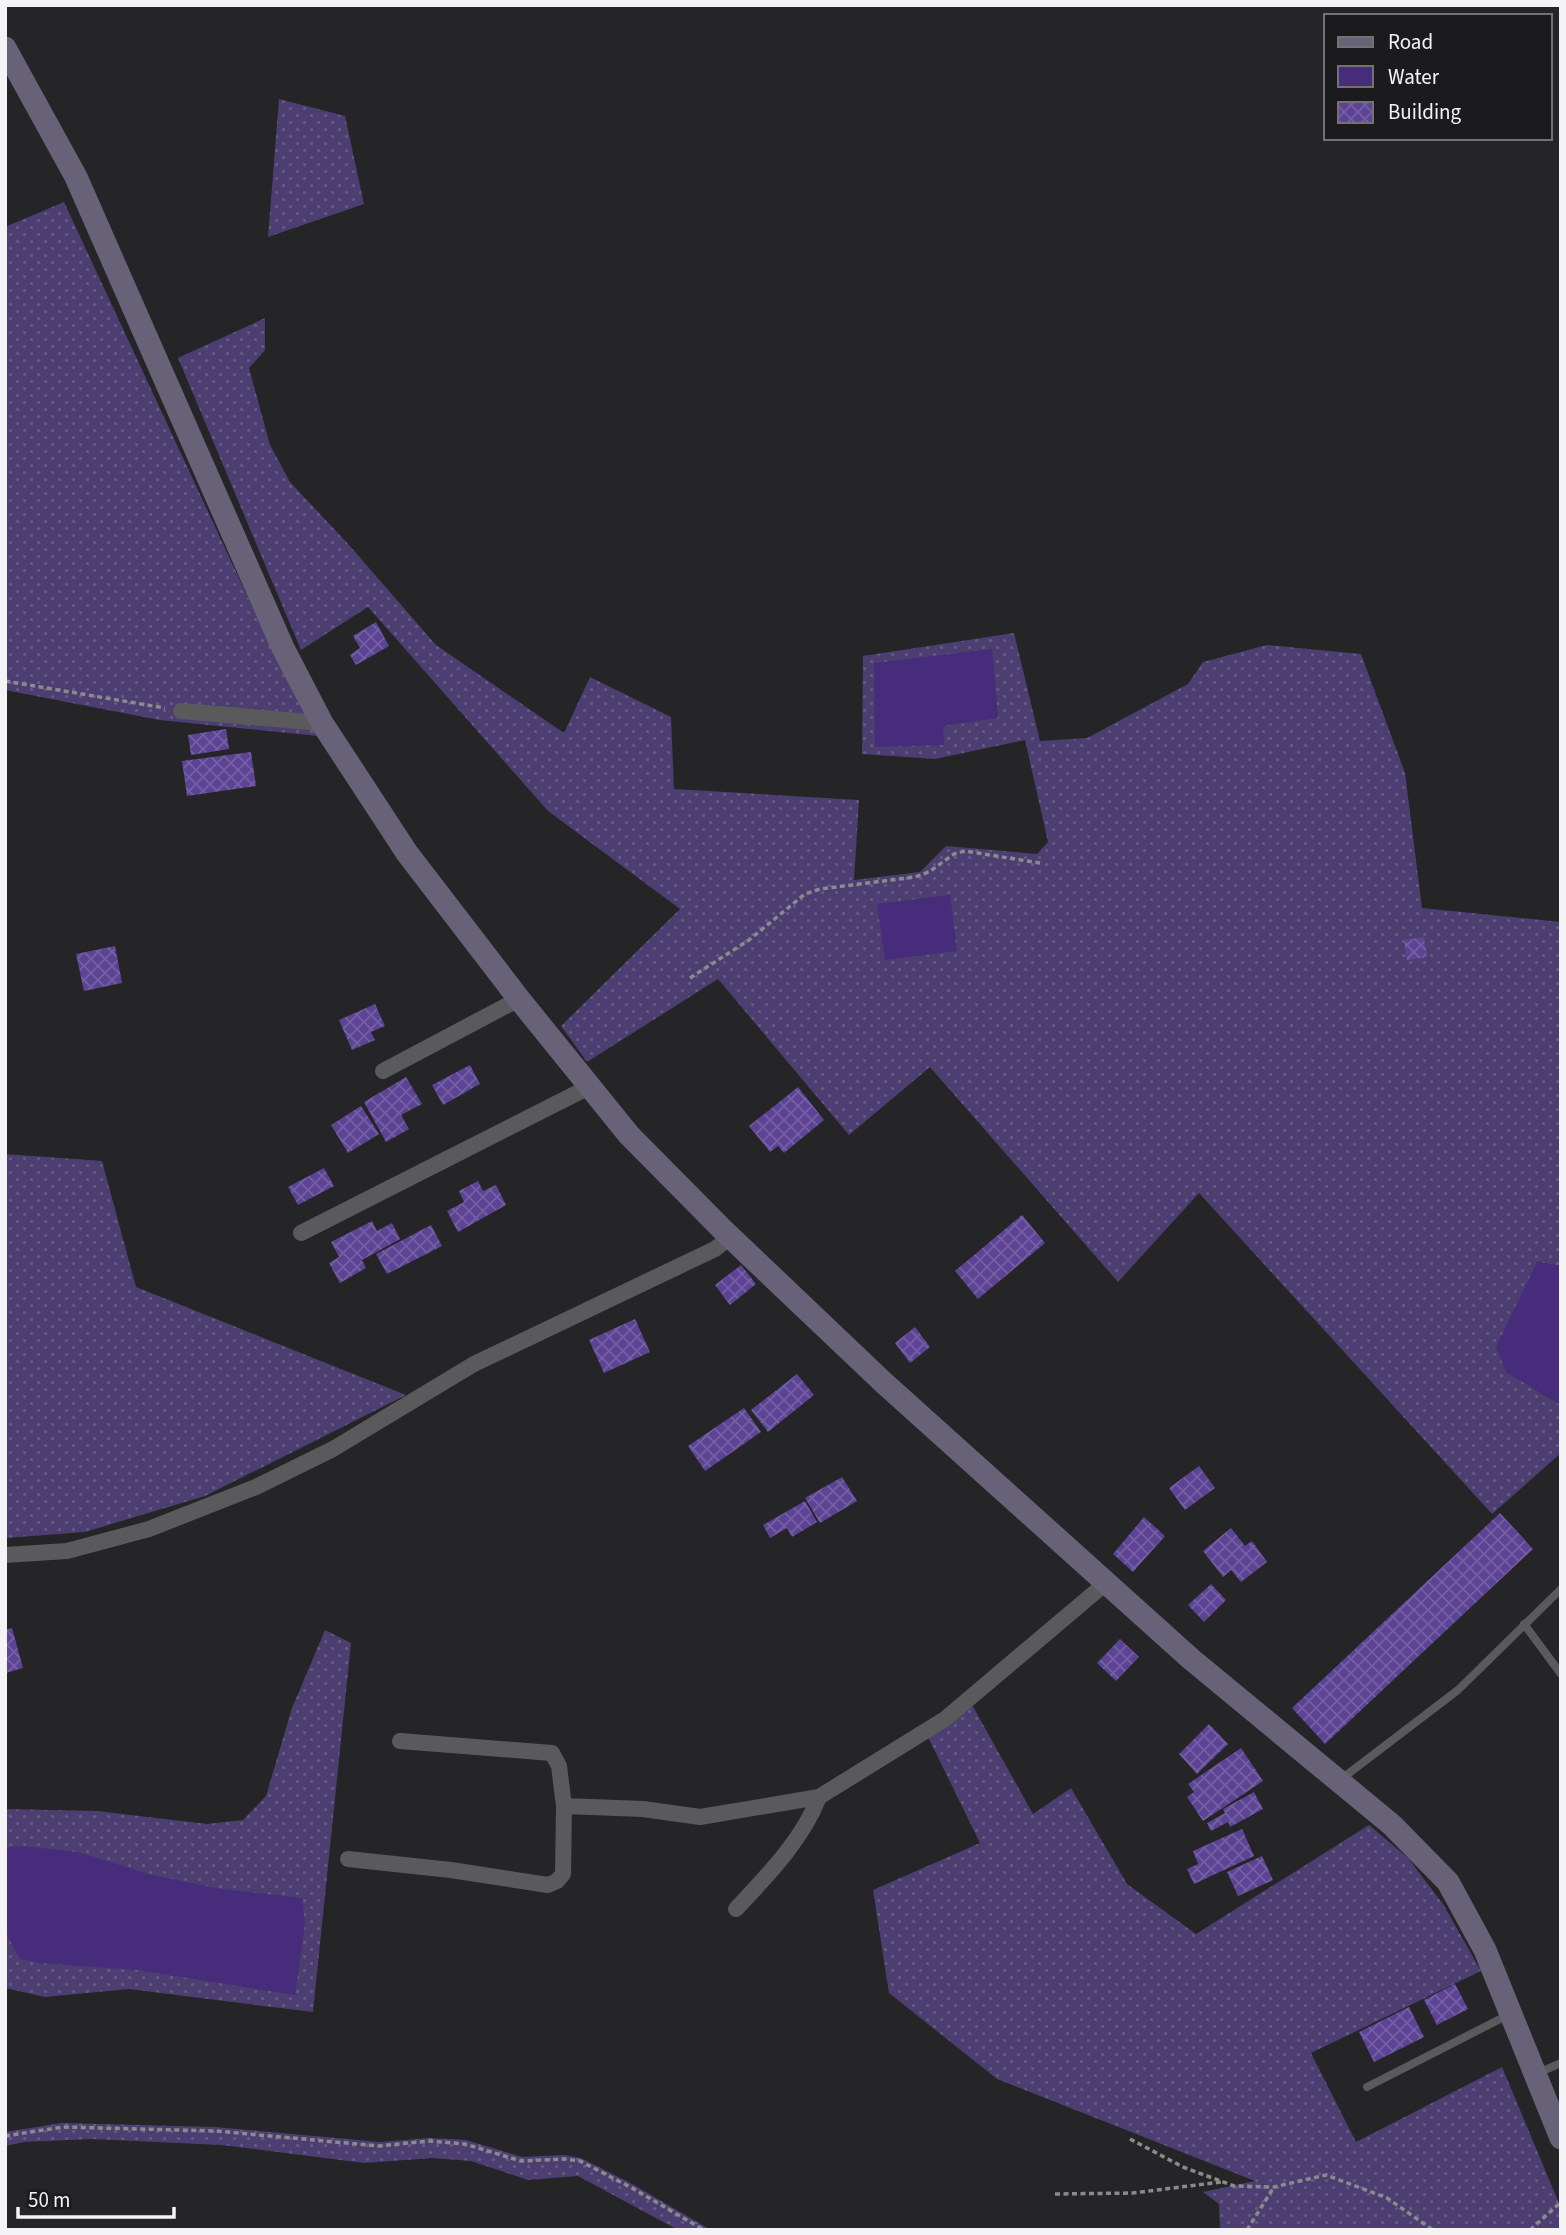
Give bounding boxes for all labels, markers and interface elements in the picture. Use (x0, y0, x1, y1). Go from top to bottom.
legend (1324, 14, 1552, 140)
text: Road (1388, 27, 1433, 57)
text: Water (1388, 62, 1440, 92)
text: Building (1388, 97, 1462, 127)
scale bar (18, 2176, 173, 2220)
text: 50 m (28, 2185, 70, 2215)

